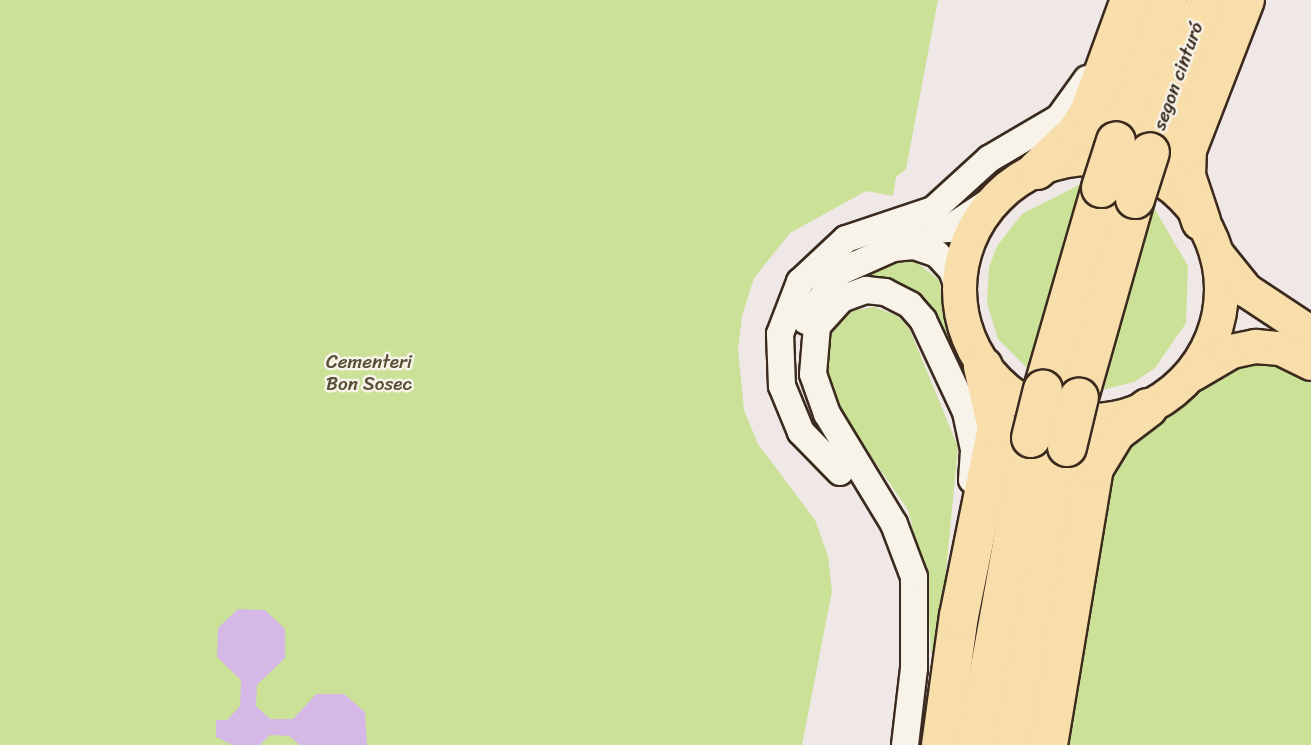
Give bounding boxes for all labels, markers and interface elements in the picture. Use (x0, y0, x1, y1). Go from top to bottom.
street label: segon cinturó (1148, 19, 1208, 133)
park label: Cementeri Bon Sosec (326, 351, 412, 395)

